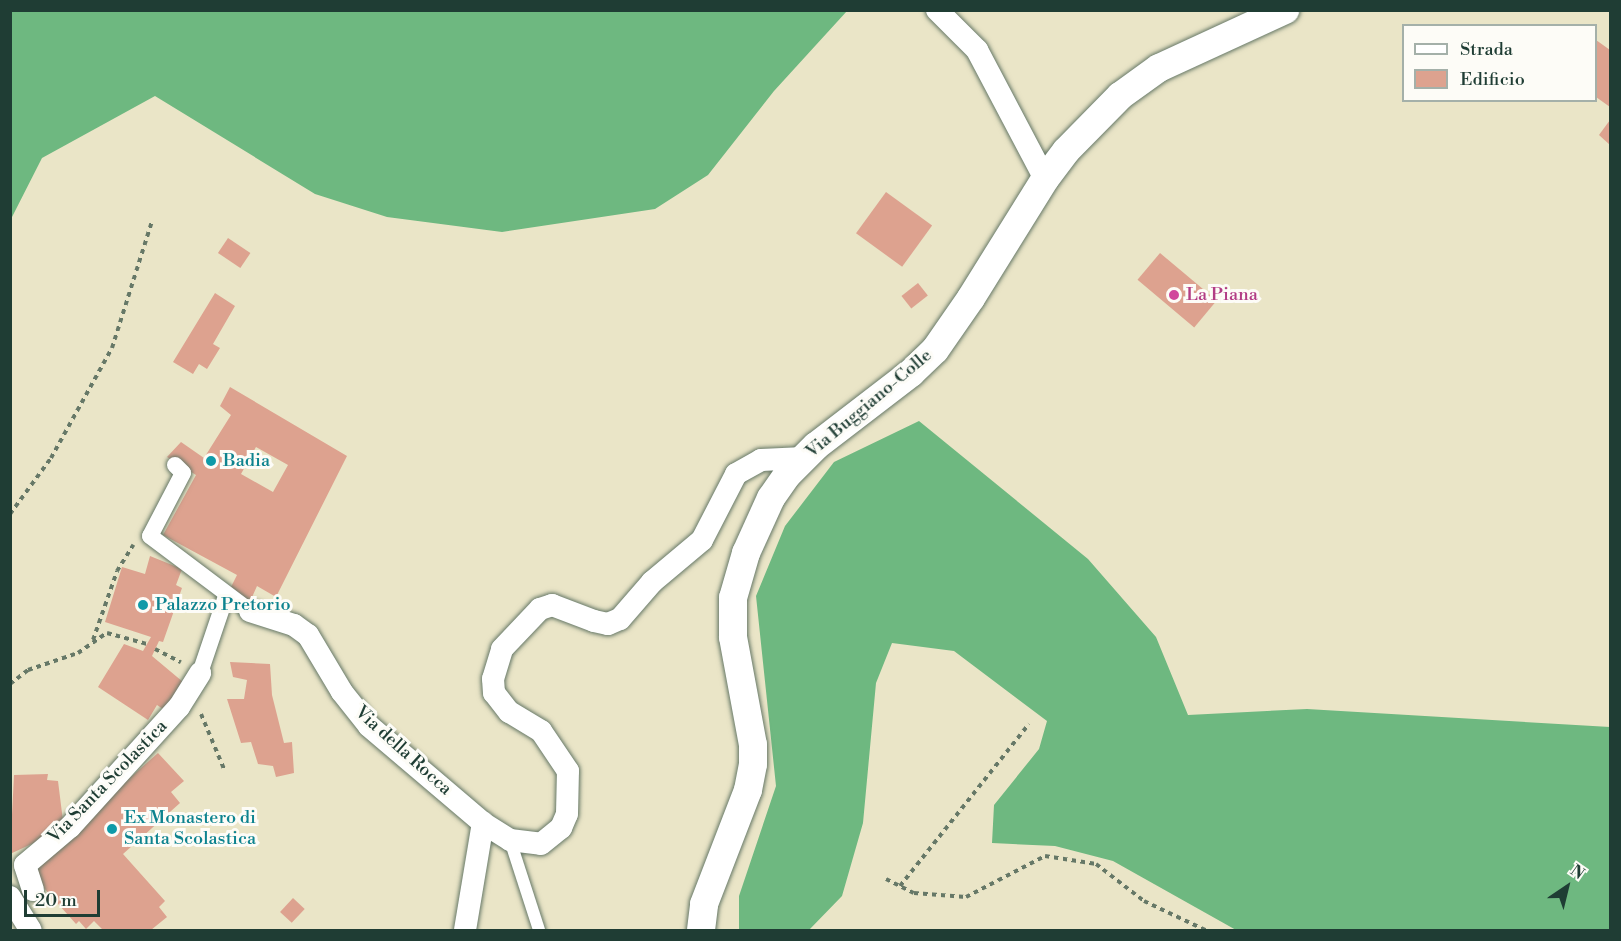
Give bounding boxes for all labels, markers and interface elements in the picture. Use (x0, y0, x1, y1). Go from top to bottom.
legend (1402, 24, 1597, 102)
text: Strada (1460, 38, 1513, 61)
text: Edificio (1460, 68, 1525, 91)
place label: La Piana (1186, 284, 1258, 306)
marker: La Piana (1167, 288, 1181, 302)
street label: Via Buggiano-Colle (802, 345, 936, 463)
place label: Badia (223, 450, 270, 472)
marker: Badia (204, 454, 218, 468)
place label: Palazzo Pretorio (155, 594, 291, 616)
marker: Palazzo Pretorio (136, 598, 150, 612)
street label: Via della Rocca (350, 702, 456, 800)
street label: Via Santa Scolastica (44, 716, 172, 848)
place label: Ex Monastero di Santa Scolastica (124, 808, 256, 850)
marker: Ex Monastero di Santa Scolastica (105, 822, 119, 836)
north arrow (1537, 857, 1597, 917)
text: N (1566, 860, 1588, 884)
scale bar (27, 878, 104, 916)
text: 20 m (35, 889, 77, 912)

